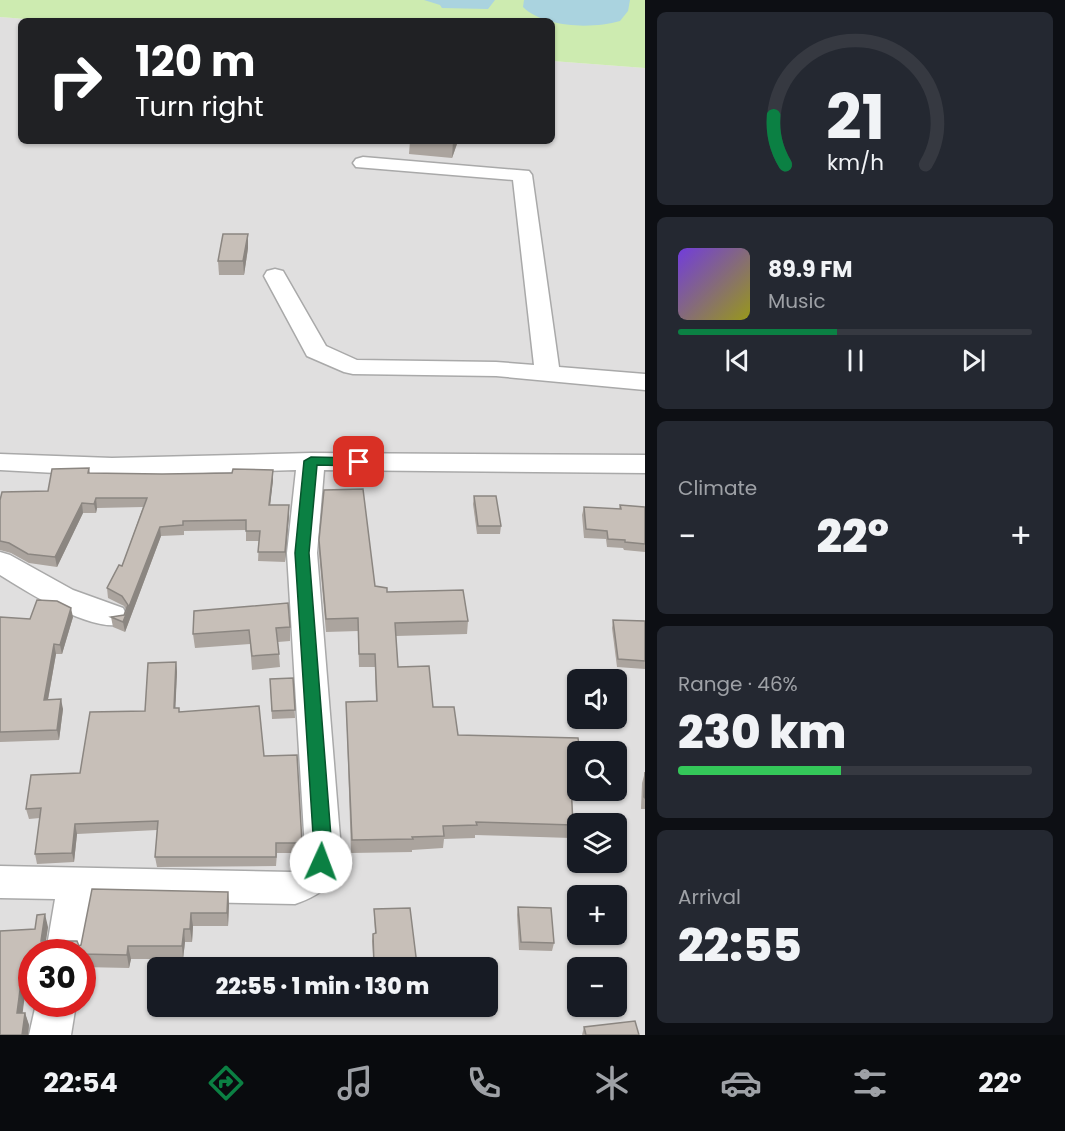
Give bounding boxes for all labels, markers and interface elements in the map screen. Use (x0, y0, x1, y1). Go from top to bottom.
text: 120 m (135, 32, 256, 91)
icon: right (36, 42, 114, 120)
text: 21 (825, 73, 885, 161)
text: Turn right (135, 88, 264, 125)
text: km/h (826, 148, 884, 179)
text: 89.9 FM (768, 254, 852, 285)
text: Music (768, 287, 826, 315)
icon: previous (721, 344, 754, 377)
icon: pause (839, 344, 872, 377)
icon: next (957, 344, 990, 377)
pin (333, 436, 384, 487)
icon: arrive (342, 445, 375, 478)
text: Climate (678, 474, 757, 502)
text: 22° (816, 505, 889, 568)
text: − (678, 513, 696, 560)
text: + (1009, 513, 1032, 560)
map controls (567, 669, 627, 1017)
button: sound (567, 669, 627, 729)
text: Range · 46% (678, 670, 798, 698)
text: 230 km (678, 701, 846, 764)
button: search (567, 741, 627, 801)
button: layers (567, 813, 627, 873)
position arrow (289, 830, 353, 894)
text: Arrival (678, 883, 741, 911)
button: + (567, 885, 627, 945)
text: 22:55 (678, 914, 802, 977)
speed limit sign: 30 (18, 939, 96, 1017)
button: − (567, 957, 627, 1017)
text: 22:55 · 1 min · 130 m (216, 971, 429, 1002)
icon: directions (205, 1062, 247, 1104)
icon: music (334, 1062, 376, 1104)
icon: phone (463, 1062, 505, 1104)
icon: climate (591, 1062, 633, 1104)
icon: car (720, 1062, 762, 1104)
icon: filters (849, 1062, 891, 1104)
text: 22:54 (43, 1064, 118, 1101)
text: 22° (978, 1064, 1021, 1101)

